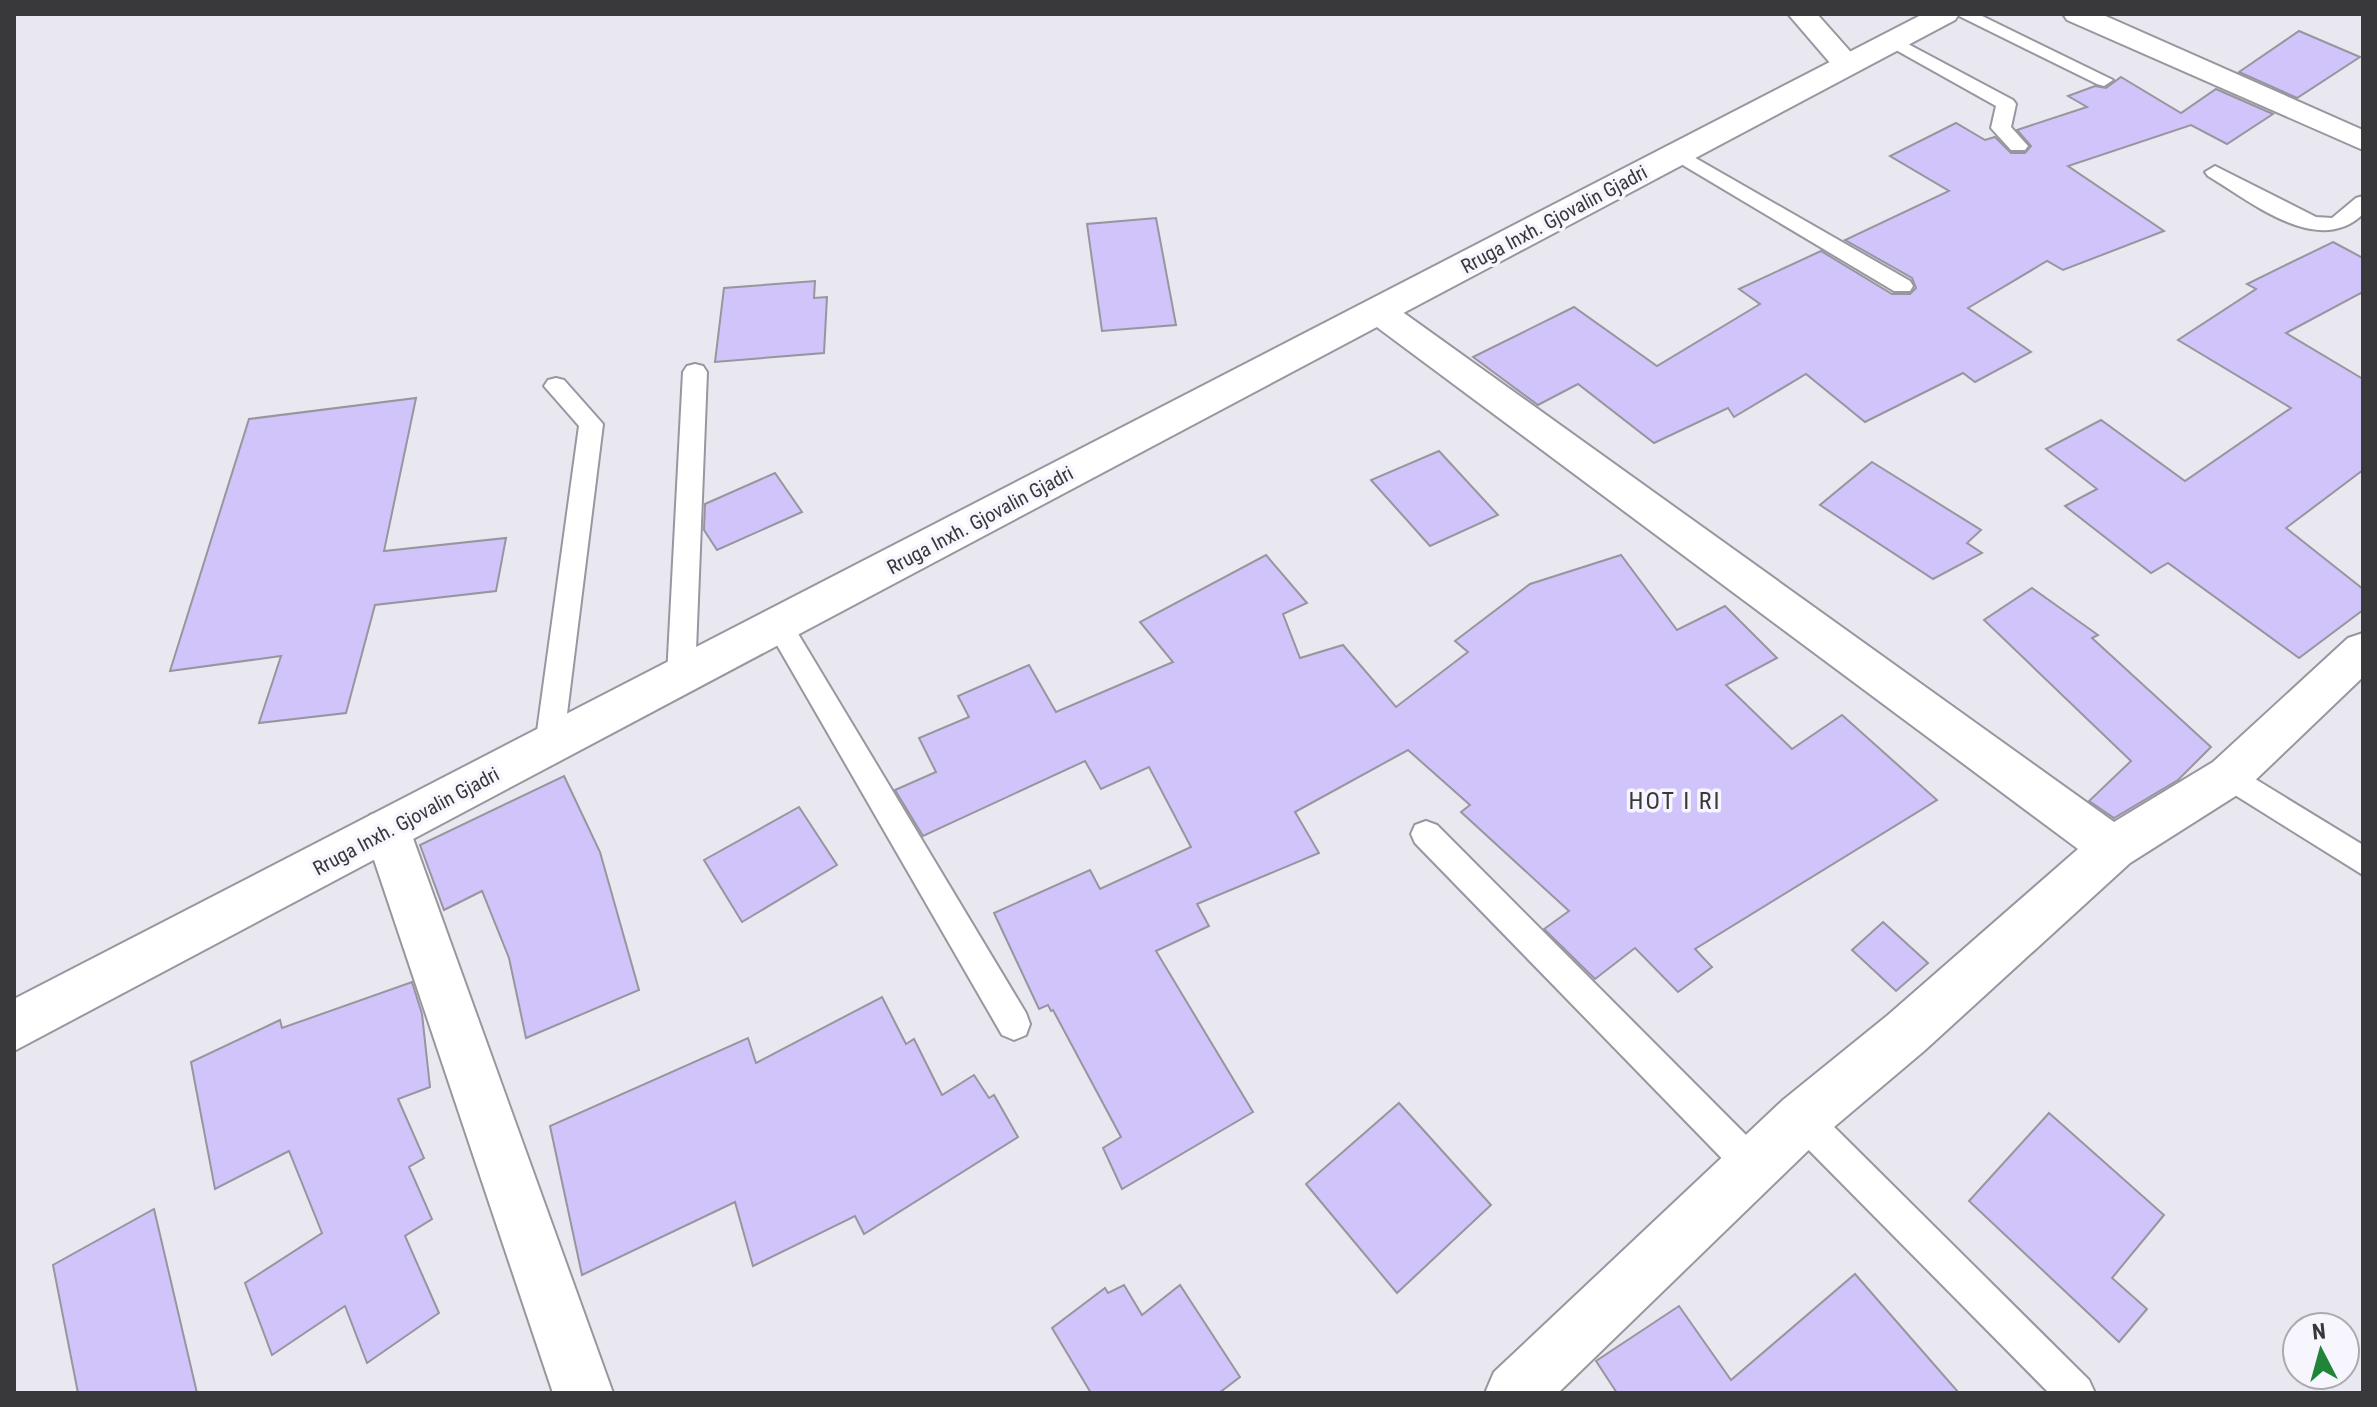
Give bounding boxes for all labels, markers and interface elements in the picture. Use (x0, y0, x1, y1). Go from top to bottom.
street label: Rruga Inxh. Gjovalin Gjadri (1457, 160, 1651, 278)
street label: Rruga Inxh. Gjovalin Gjadri (883, 461, 1077, 579)
street label: Rruga Inxh. Gjovalin Gjadri (309, 762, 503, 880)
district label: HOT I RI (1629, 787, 1721, 815)
north arrow (2281, 1311, 2361, 1391)
text: N (2311, 1318, 2327, 1345)

